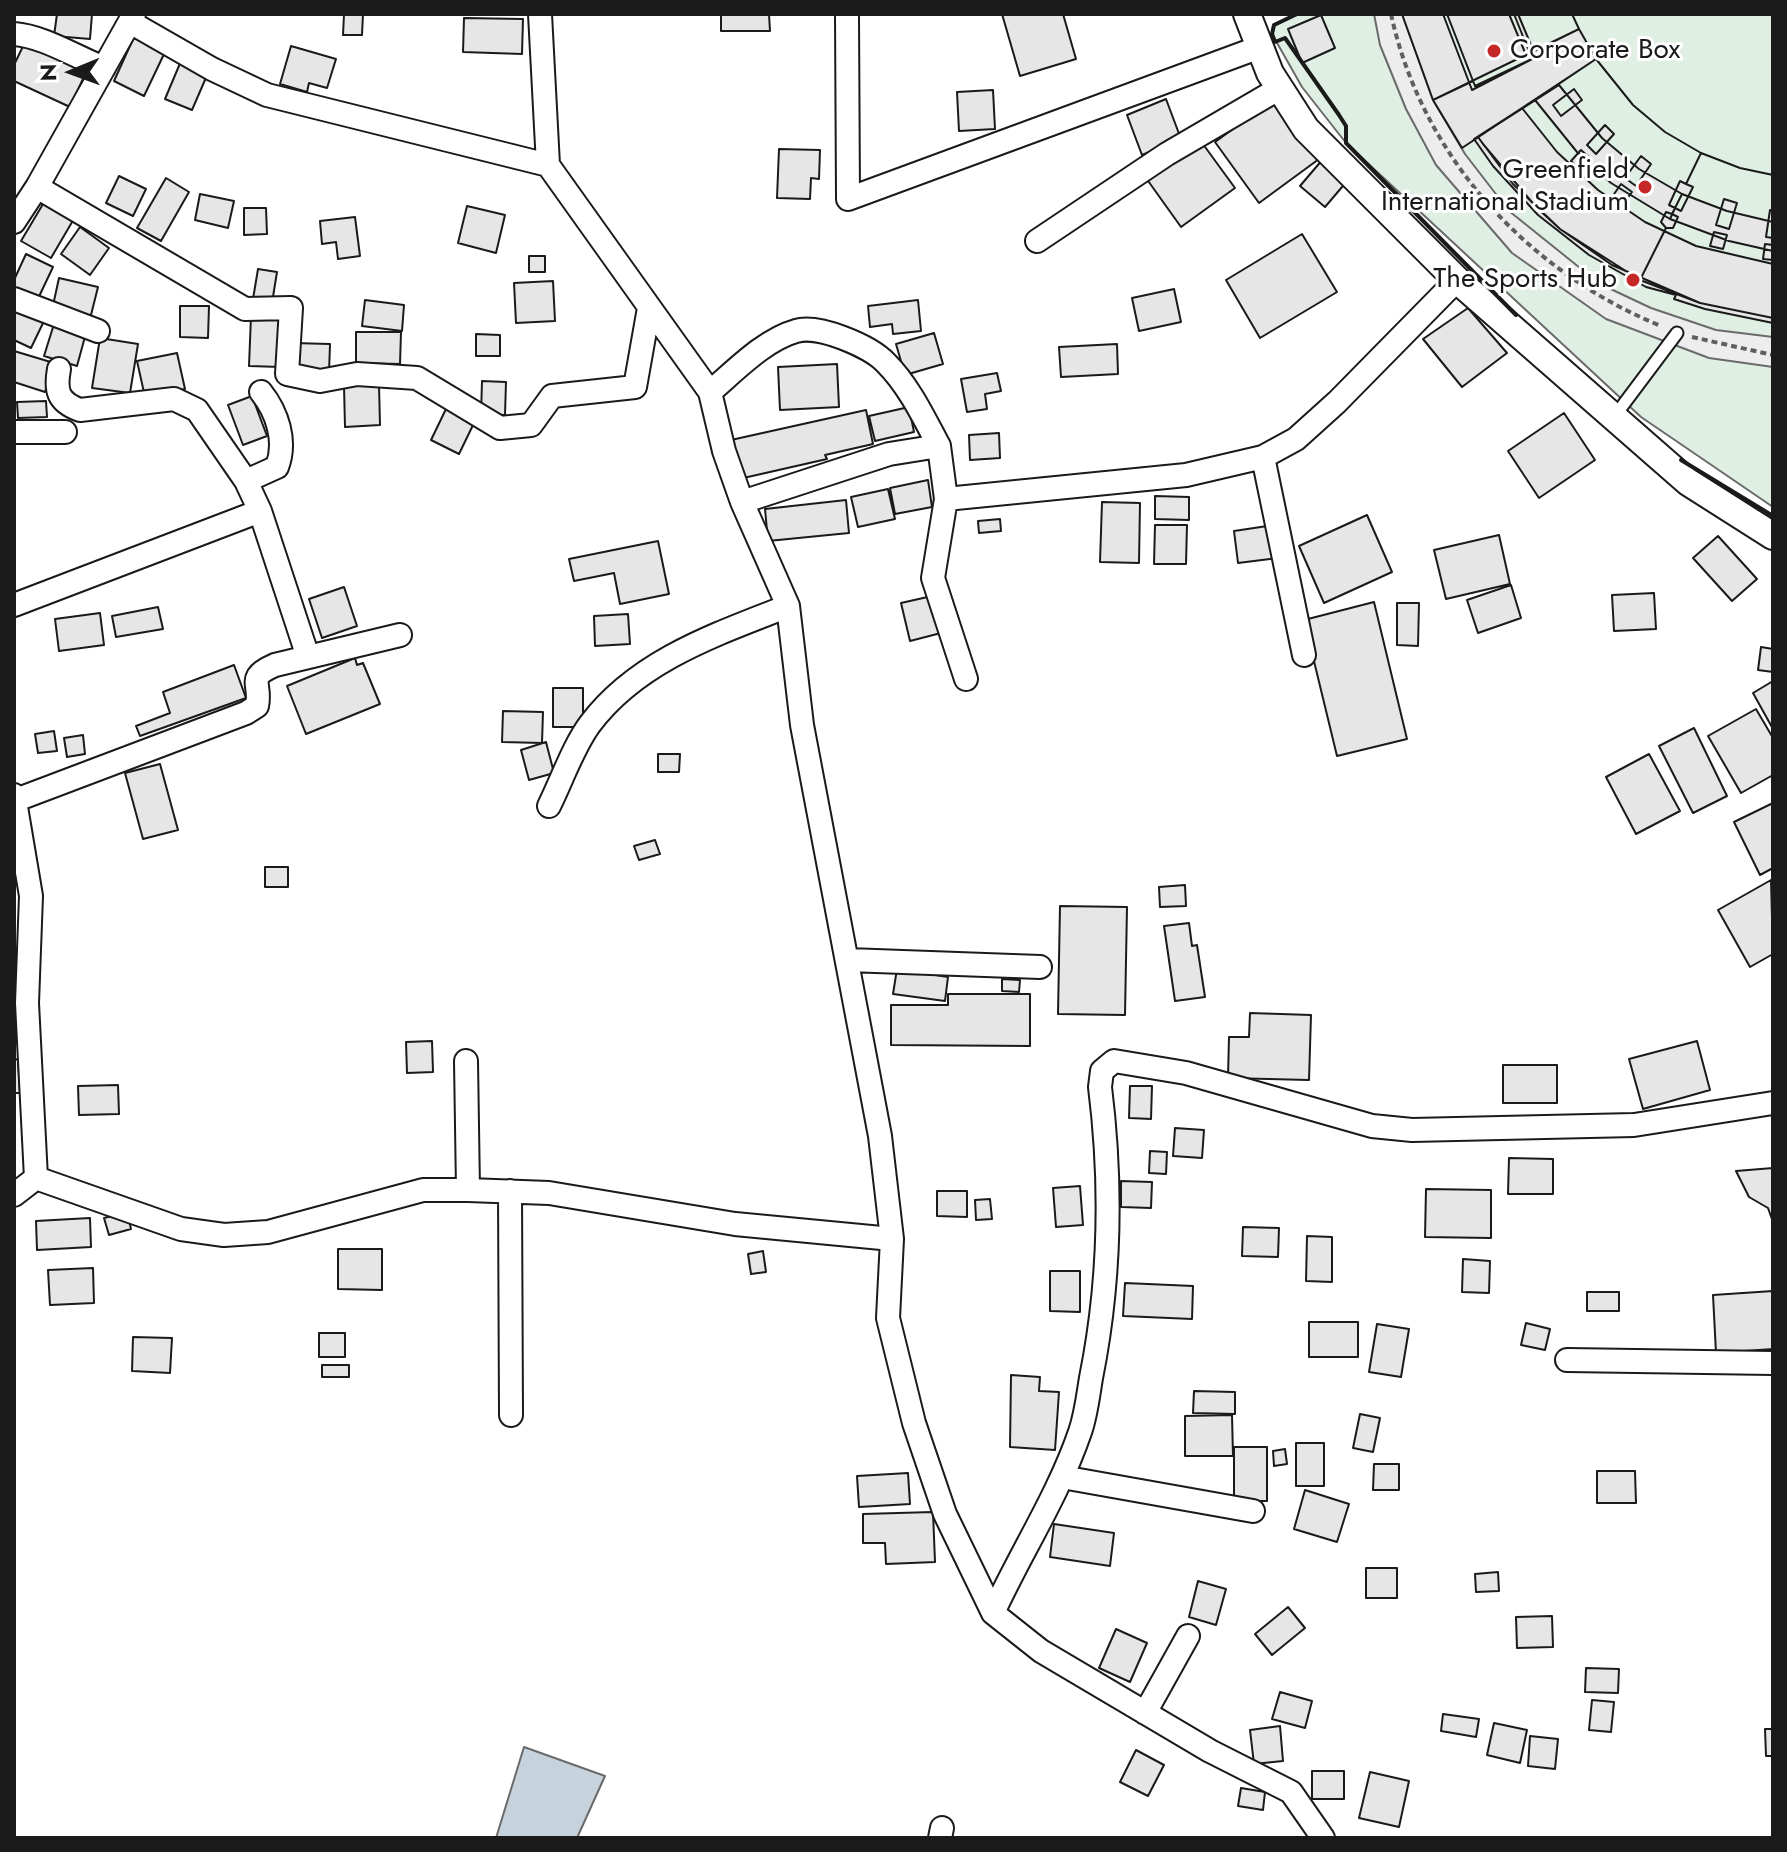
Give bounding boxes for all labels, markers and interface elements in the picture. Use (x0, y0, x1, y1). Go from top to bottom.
north arrow (32, 32, 112, 112)
place label: Corporate Box (1510, 34, 1680, 68)
marker: Corporate Box (1485, 42, 1503, 60)
text: N (32, 63, 64, 81)
place label: Greenfield International Stadium (1381, 154, 1629, 220)
marker: Greenfield International Stadium (1636, 178, 1654, 196)
place label: The Sports Hub (1433, 263, 1617, 297)
marker: The Sports Hub (1624, 271, 1642, 289)

